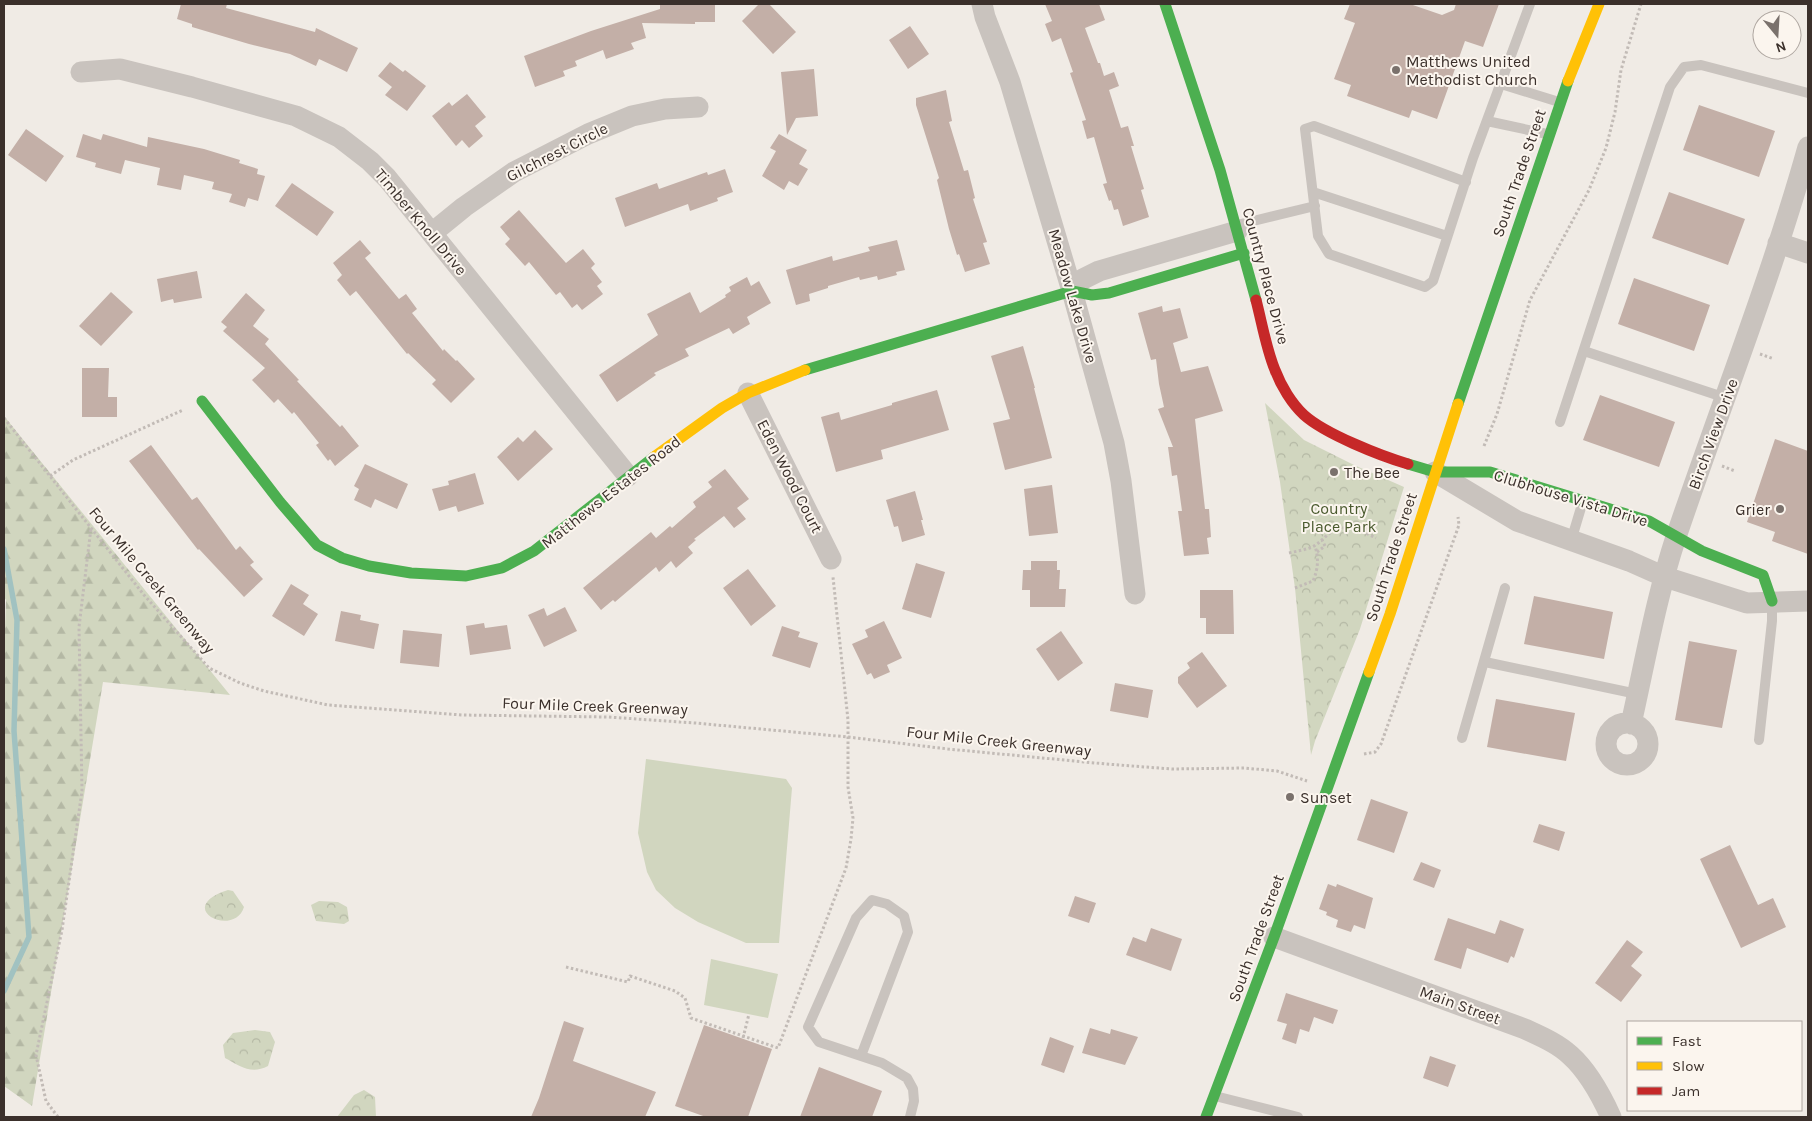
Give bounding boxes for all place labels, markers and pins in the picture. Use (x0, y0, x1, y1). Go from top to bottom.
place label: Matthews United Methodist Church (1406, 52, 1538, 89)
marker: Matthews United Methodist Church (1390, 64, 1402, 76)
place label: The Bee (1344, 463, 1400, 482)
marker: The Bee (1328, 466, 1340, 478)
place label: Grier (1735, 500, 1770, 519)
marker: Grier (1774, 503, 1786, 515)
place label: Sunset (1300, 788, 1352, 807)
marker: Sunset (1284, 791, 1296, 803)

